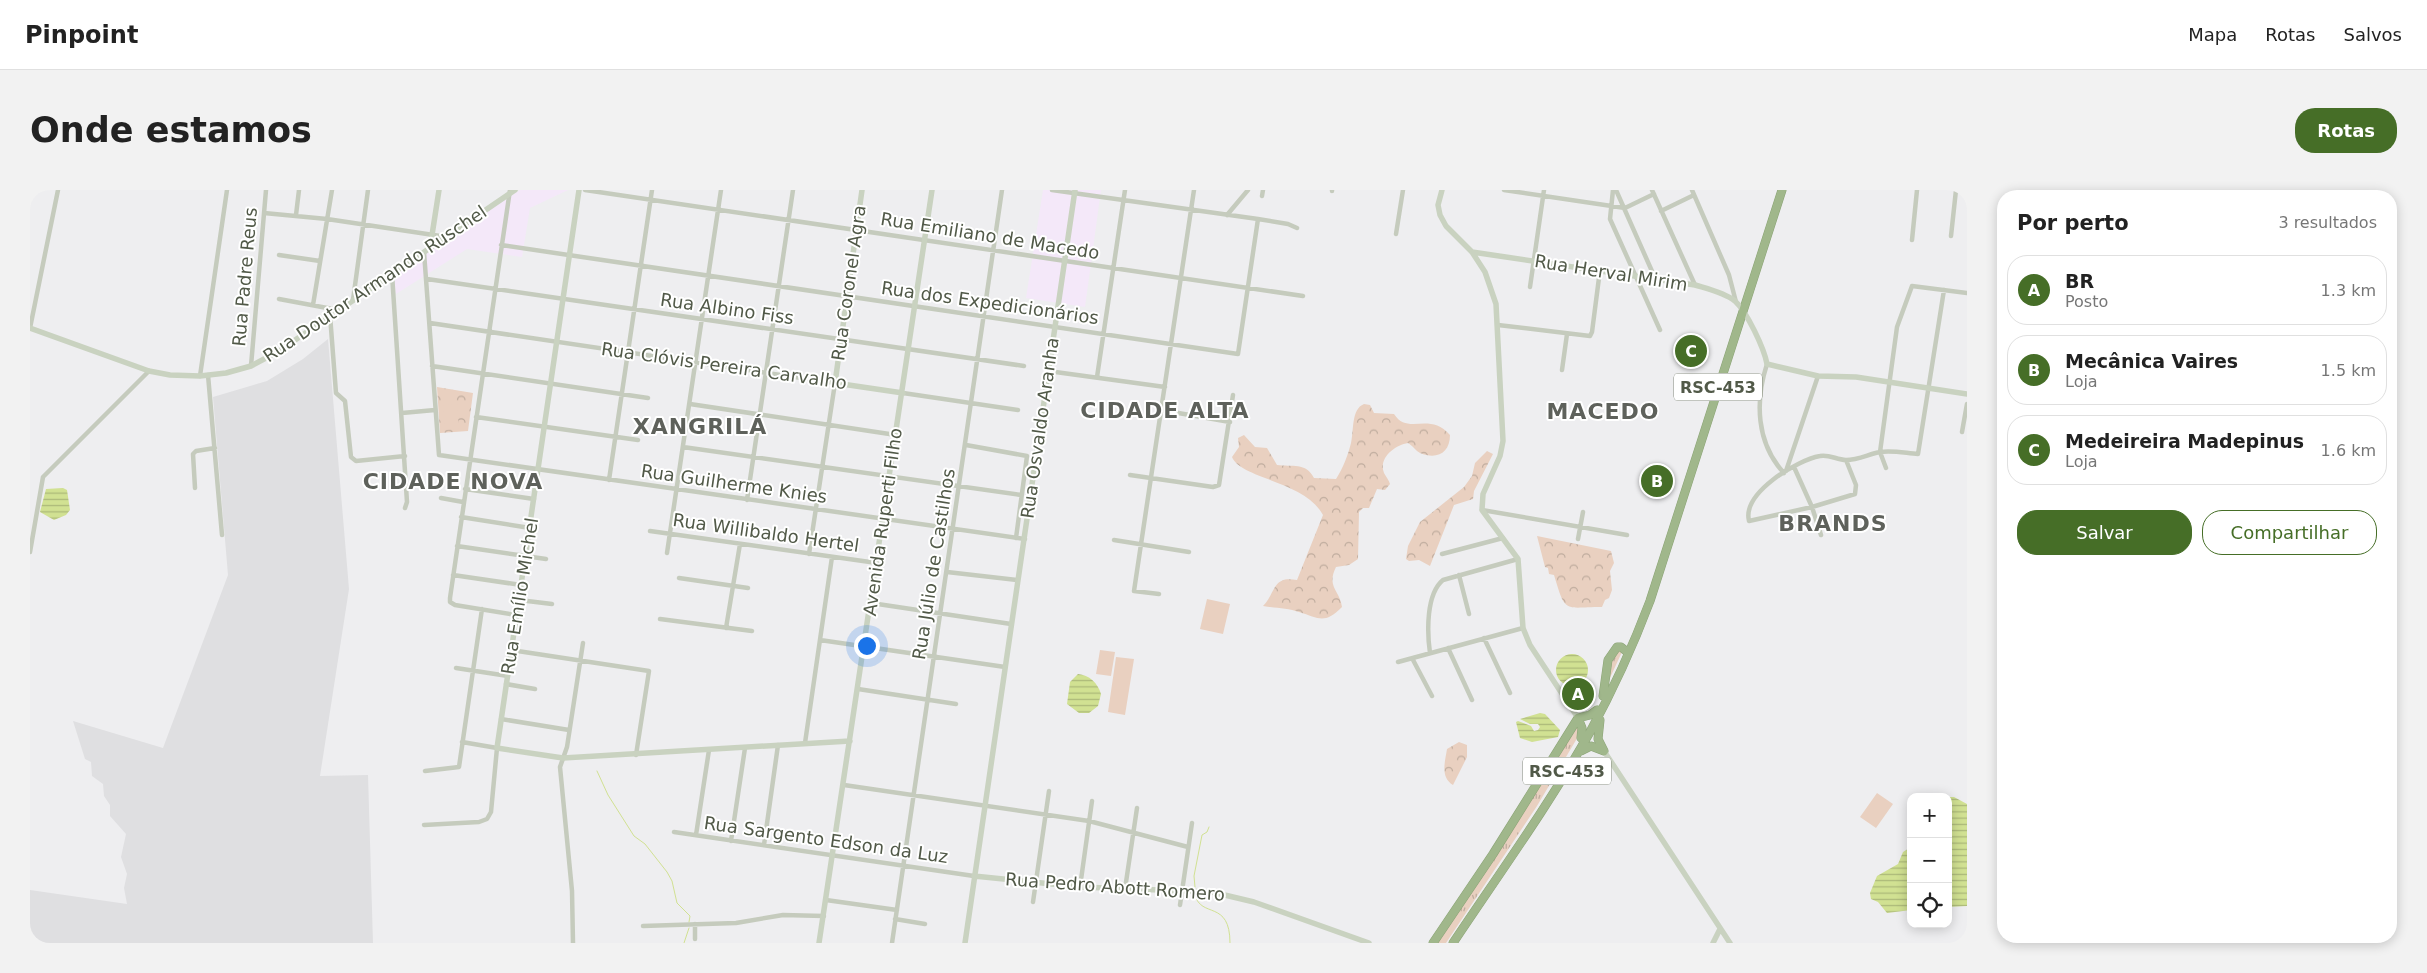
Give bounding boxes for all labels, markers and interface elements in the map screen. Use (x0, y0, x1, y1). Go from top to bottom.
text: Pinpoint (25, 21, 138, 49)
text: Mapa (2188, 24, 2237, 45)
text: Rotas (2265, 24, 2316, 45)
text: Salvos (2344, 24, 2402, 45)
button: Rotas (2295, 108, 2397, 153)
text: Onde estamos (30, 110, 312, 150)
street label: Rua Doutor Armando Ruschel (259, 201, 490, 366)
street label: Rua Coronel Agra (827, 204, 870, 362)
street label: Rua Padre Reus (228, 206, 261, 347)
street label: Rua Emiliano de Macedo (879, 208, 1101, 263)
text: Por perto (2017, 211, 2129, 235)
text: 3 resultados (2278, 213, 2377, 232)
street label: Rua Herval Mirim (1533, 250, 1689, 295)
text: BR (2065, 270, 2094, 292)
street label: Rua dos Expedicionários (880, 277, 1100, 328)
text: A (2028, 281, 2040, 300)
text: 1.3 km (2321, 281, 2376, 300)
street label: Rua Albino Fiss (659, 289, 795, 328)
text: Posto (2065, 292, 2108, 311)
pin: C (1675, 332, 1707, 370)
street label: Rua Osvaldo Aranha (1016, 336, 1063, 520)
street label: Rua Clóvis Pereira Carvalho (600, 338, 848, 393)
text: Mecânica Vaires (2065, 350, 2238, 372)
text: B (2028, 361, 2040, 380)
text: 1.5 km (2321, 361, 2376, 380)
text: Loja (2065, 372, 2098, 391)
road number: RSC-453 (1674, 373, 1762, 400)
district label: CIDADE ALTA (1080, 398, 1250, 423)
district label: MACEDO (1546, 399, 1660, 424)
district label: XANGRILÁ (633, 414, 767, 439)
street label: Avenida Ruperti Filho (859, 426, 906, 617)
text: Medeireira Madepinus (2065, 430, 2304, 452)
text: C (2028, 441, 2040, 460)
text: 1.6 km (2321, 441, 2376, 460)
text: Loja (2065, 452, 2098, 471)
street label: Rua Guilherme Knies (640, 460, 829, 507)
pin: B (1641, 462, 1673, 500)
street label: Rua Júlio de Castilhos (908, 467, 959, 661)
district label: CIDADE NOVA (363, 469, 543, 494)
street label: Rua Willibaldo Hertel (672, 509, 861, 556)
button: Salvar (2017, 510, 2192, 555)
button: Compartilhar (2202, 510, 2377, 555)
district label: BRANDS (1778, 511, 1888, 536)
street label: Rua Emílio Michel (497, 516, 542, 676)
your location (854, 633, 880, 659)
pin: A (1562, 675, 1594, 713)
road number: RSC-453 (1523, 758, 1611, 784)
map controls (1907, 793, 1952, 928)
button: + (1907, 793, 1952, 838)
street label: Rua Sargento Edson da Luz (703, 812, 949, 867)
button: − (1907, 838, 1952, 883)
street label: Rua Pedro Abott Romero (1004, 868, 1226, 905)
button: locate (1907, 883, 1952, 928)

